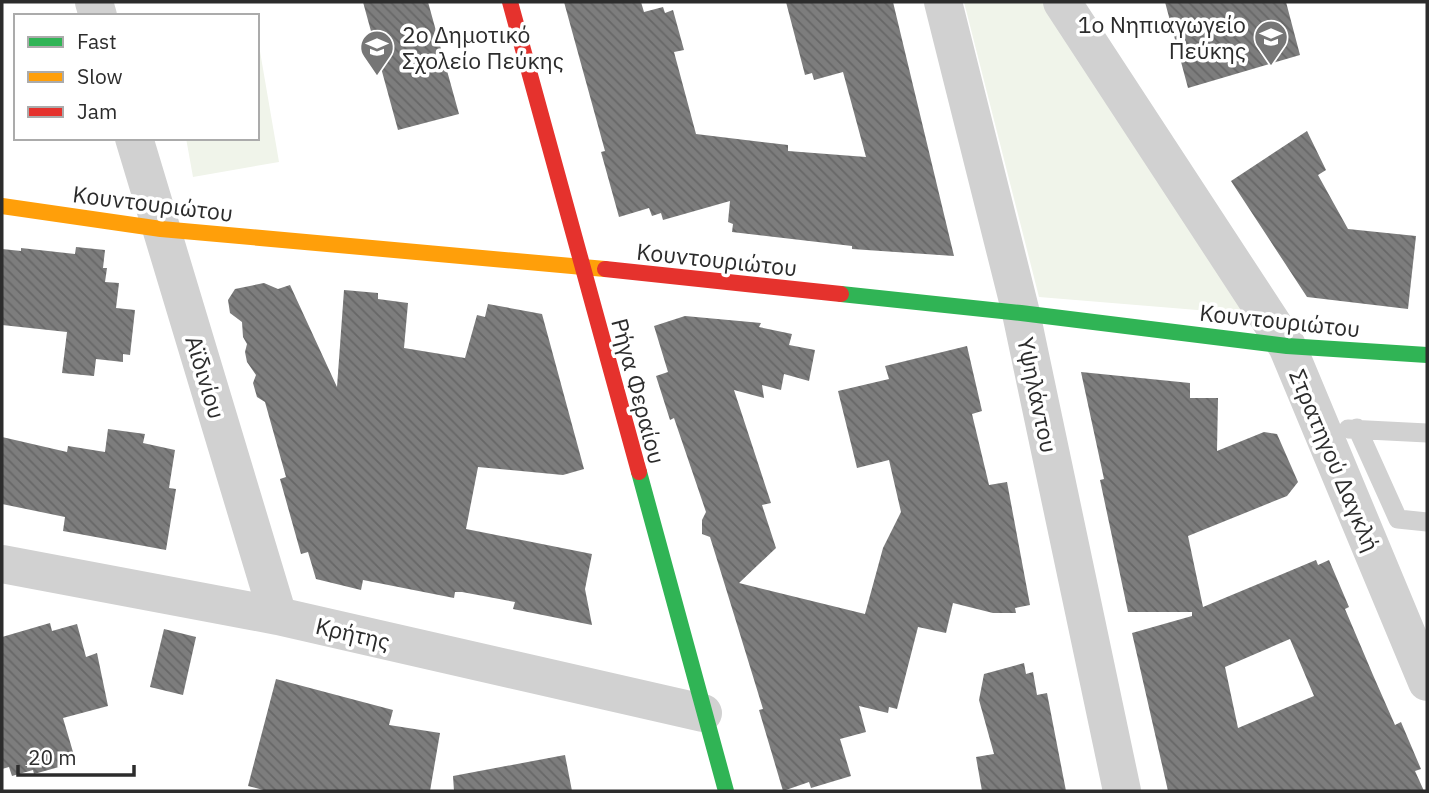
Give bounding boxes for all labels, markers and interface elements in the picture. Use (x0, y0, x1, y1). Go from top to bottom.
place label: 1ο Νηπιαγωγείο Πεύκης (1078, 9, 1246, 65)
legend (14, 14, 259, 140)
school or university icon: 1ο Νηπιαγωγείο Πεύκης (1252, 18, 1290, 67)
place label: 2ο Δημοτικό Σχολείο Πεύκης (402, 19, 564, 75)
text: Fast (77, 27, 117, 55)
school or university icon: 2ο Δημοτικό Σχολείο Πεύκης (358, 28, 396, 77)
text: Slow (77, 62, 123, 90)
text: Jam (77, 97, 117, 125)
street label: Κουντουριώτου (71, 178, 235, 228)
street label: Κουντουριώτου (635, 236, 799, 282)
street label: Κουντουριώτου (1198, 297, 1362, 343)
street label: Ρήγα Φεραίου (605, 315, 673, 467)
street label: Αϊδινίου (179, 332, 233, 422)
street label: Υψηλάντου (1011, 334, 1065, 456)
street label: Στρατηγού Δαγκλή (1283, 364, 1387, 556)
street label: Κρήτης (313, 610, 393, 656)
scale bar (18, 734, 133, 778)
text: 20 m (28, 743, 77, 771)

